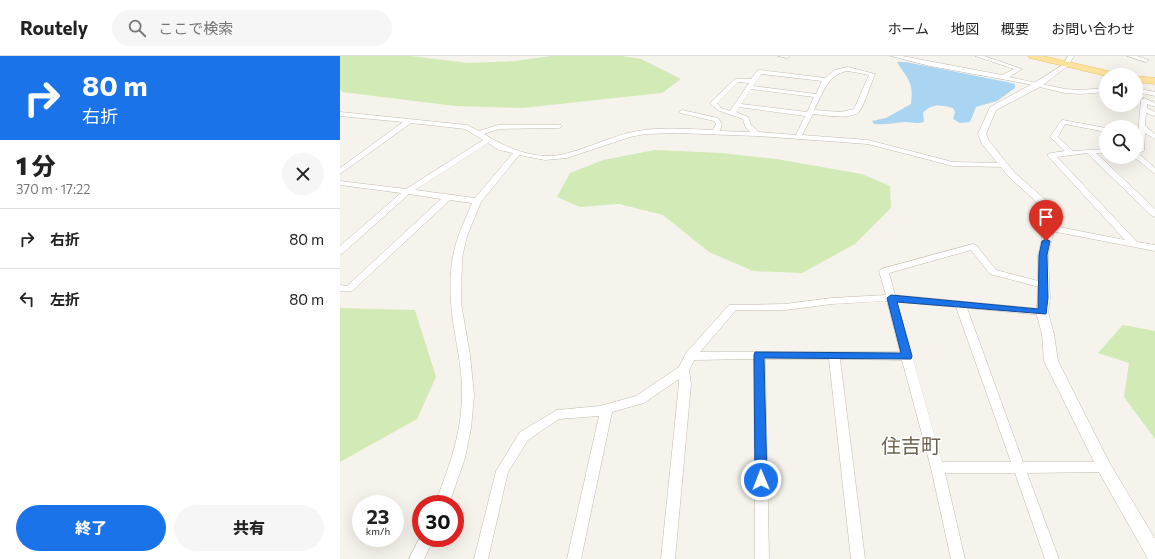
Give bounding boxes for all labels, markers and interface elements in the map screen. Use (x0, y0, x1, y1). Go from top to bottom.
search box (112, 10, 392, 46)
text: Routely (20, 16, 88, 39)
icon: search (126, 17, 148, 39)
text: ここで検索 (158, 19, 233, 37)
text: ホーム (887, 20, 929, 37)
text: 地図 (951, 20, 979, 37)
text: 概要 (1001, 20, 1029, 37)
text: お問い合わせ (1051, 20, 1135, 37)
text: 80 m (82, 68, 148, 102)
map controls (1099, 68, 1143, 164)
button: sound (1099, 68, 1143, 112)
icon: right (16, 72, 68, 124)
text: 右折 (82, 105, 118, 127)
button: search (1099, 120, 1143, 164)
text: 1 分 (16, 151, 56, 180)
button: close (282, 153, 324, 195)
text: 370 m · 17:22 (16, 181, 90, 197)
pin (1029, 200, 1063, 241)
icon: arrive (1035, 206, 1057, 228)
icon: right (16, 228, 38, 250)
text: 右折 (50, 230, 80, 248)
text: 80 m (289, 230, 324, 248)
icon: left (16, 288, 38, 310)
text: 左折 (50, 290, 80, 308)
text: 80 m (289, 290, 324, 308)
district label: 住吉町 (881, 433, 941, 457)
position arrow (740, 459, 782, 501)
speed limit sign: 30 (412, 495, 464, 547)
text: 23 (366, 504, 390, 528)
button: 終了 (16, 505, 166, 551)
button: 共有 (174, 505, 324, 551)
text: km/h (366, 525, 390, 537)

